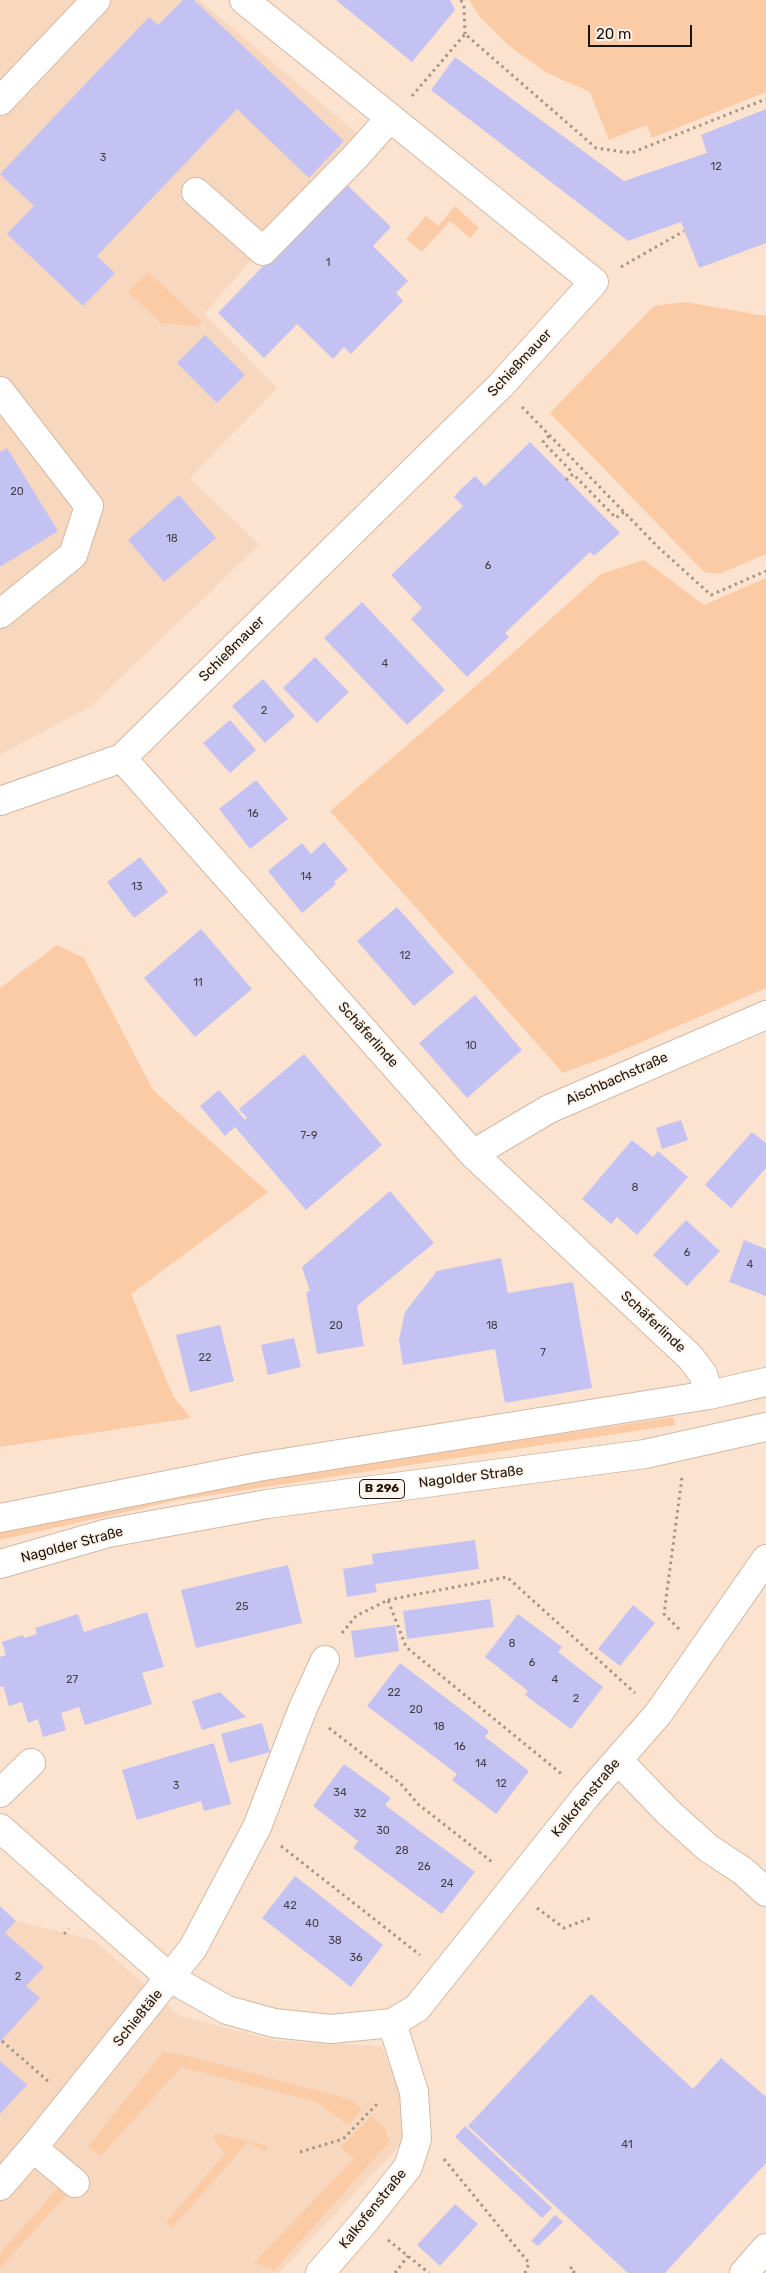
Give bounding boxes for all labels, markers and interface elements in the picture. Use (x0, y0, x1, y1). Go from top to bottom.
scale bar (591, 15, 695, 47)
text: 20 m (596, 25, 631, 43)
house number: 3 (100, 151, 106, 165)
house number: 12 (710, 160, 722, 174)
house number: 1 (326, 256, 330, 270)
street label: Schießmauer (484, 326, 556, 400)
house number: 20 (10, 485, 24, 499)
house number: 18 (166, 532, 178, 546)
house number: 6 (485, 559, 491, 573)
street label: Schießmauer (196, 613, 268, 685)
house number: 4 (382, 657, 388, 671)
house number: 2 (261, 704, 267, 718)
house number: 16 (247, 807, 259, 821)
house number: 14 (300, 870, 312, 884)
house number: 13 (131, 880, 143, 894)
house number: 12 (399, 949, 411, 963)
house number: 11 (193, 976, 203, 990)
street label: Schäferlinde (334, 999, 402, 1071)
house number: 10 (465, 1039, 477, 1053)
street label: Aischbachstraße (563, 1049, 671, 1109)
house number: 7-9 (301, 1129, 317, 1143)
house number: 8 (632, 1181, 638, 1195)
house number: 6 (684, 1246, 690, 1260)
house number: 4 (747, 1258, 753, 1272)
street label: Schäferlinde (617, 1288, 689, 1356)
house number: 20 (329, 1319, 343, 1333)
house number: 18 (486, 1319, 498, 1333)
house number: 7 (540, 1346, 546, 1360)
house number: 22 (199, 1351, 211, 1365)
street label: Nagolder Straße (418, 1462, 524, 1492)
road number: B 296 (360, 1480, 404, 1498)
street label: Nagolder Straße (19, 1523, 125, 1567)
house number: 25 (236, 1600, 248, 1614)
house number: 8 (509, 1637, 515, 1651)
house number: 6 (529, 1656, 535, 1670)
house number: 27 (66, 1673, 78, 1687)
house number: 4 (552, 1673, 558, 1687)
house number: 22 (388, 1686, 400, 1700)
house number: 2 (573, 1692, 579, 1706)
house number: 20 (409, 1703, 423, 1717)
house number: 18 (433, 1720, 445, 1734)
house number: 16 (454, 1740, 466, 1754)
street label: Kalkofenstraße (548, 1755, 624, 1841)
house number: 14 (475, 1757, 487, 1771)
house number: 12 (495, 1777, 507, 1791)
house number: 3 (173, 1779, 179, 1793)
house number: 34 (333, 1786, 347, 1800)
house number: 32 (353, 1807, 367, 1821)
house number: 30 (376, 1824, 390, 1838)
house number: 28 (395, 1844, 409, 1858)
house number: 26 (417, 1860, 431, 1874)
house number: 24 (440, 1877, 454, 1891)
house number: 42 (283, 1899, 297, 1913)
house number: 40 (305, 1917, 319, 1931)
house number: 38 (328, 1934, 342, 1948)
house number: 36 (349, 1951, 363, 1965)
house number: 2 (15, 1970, 21, 1984)
street label: Schießtäle (110, 1986, 166, 2050)
house number: 41 (621, 2138, 633, 2152)
street label: Kalkofenstraße (336, 2166, 410, 2252)

